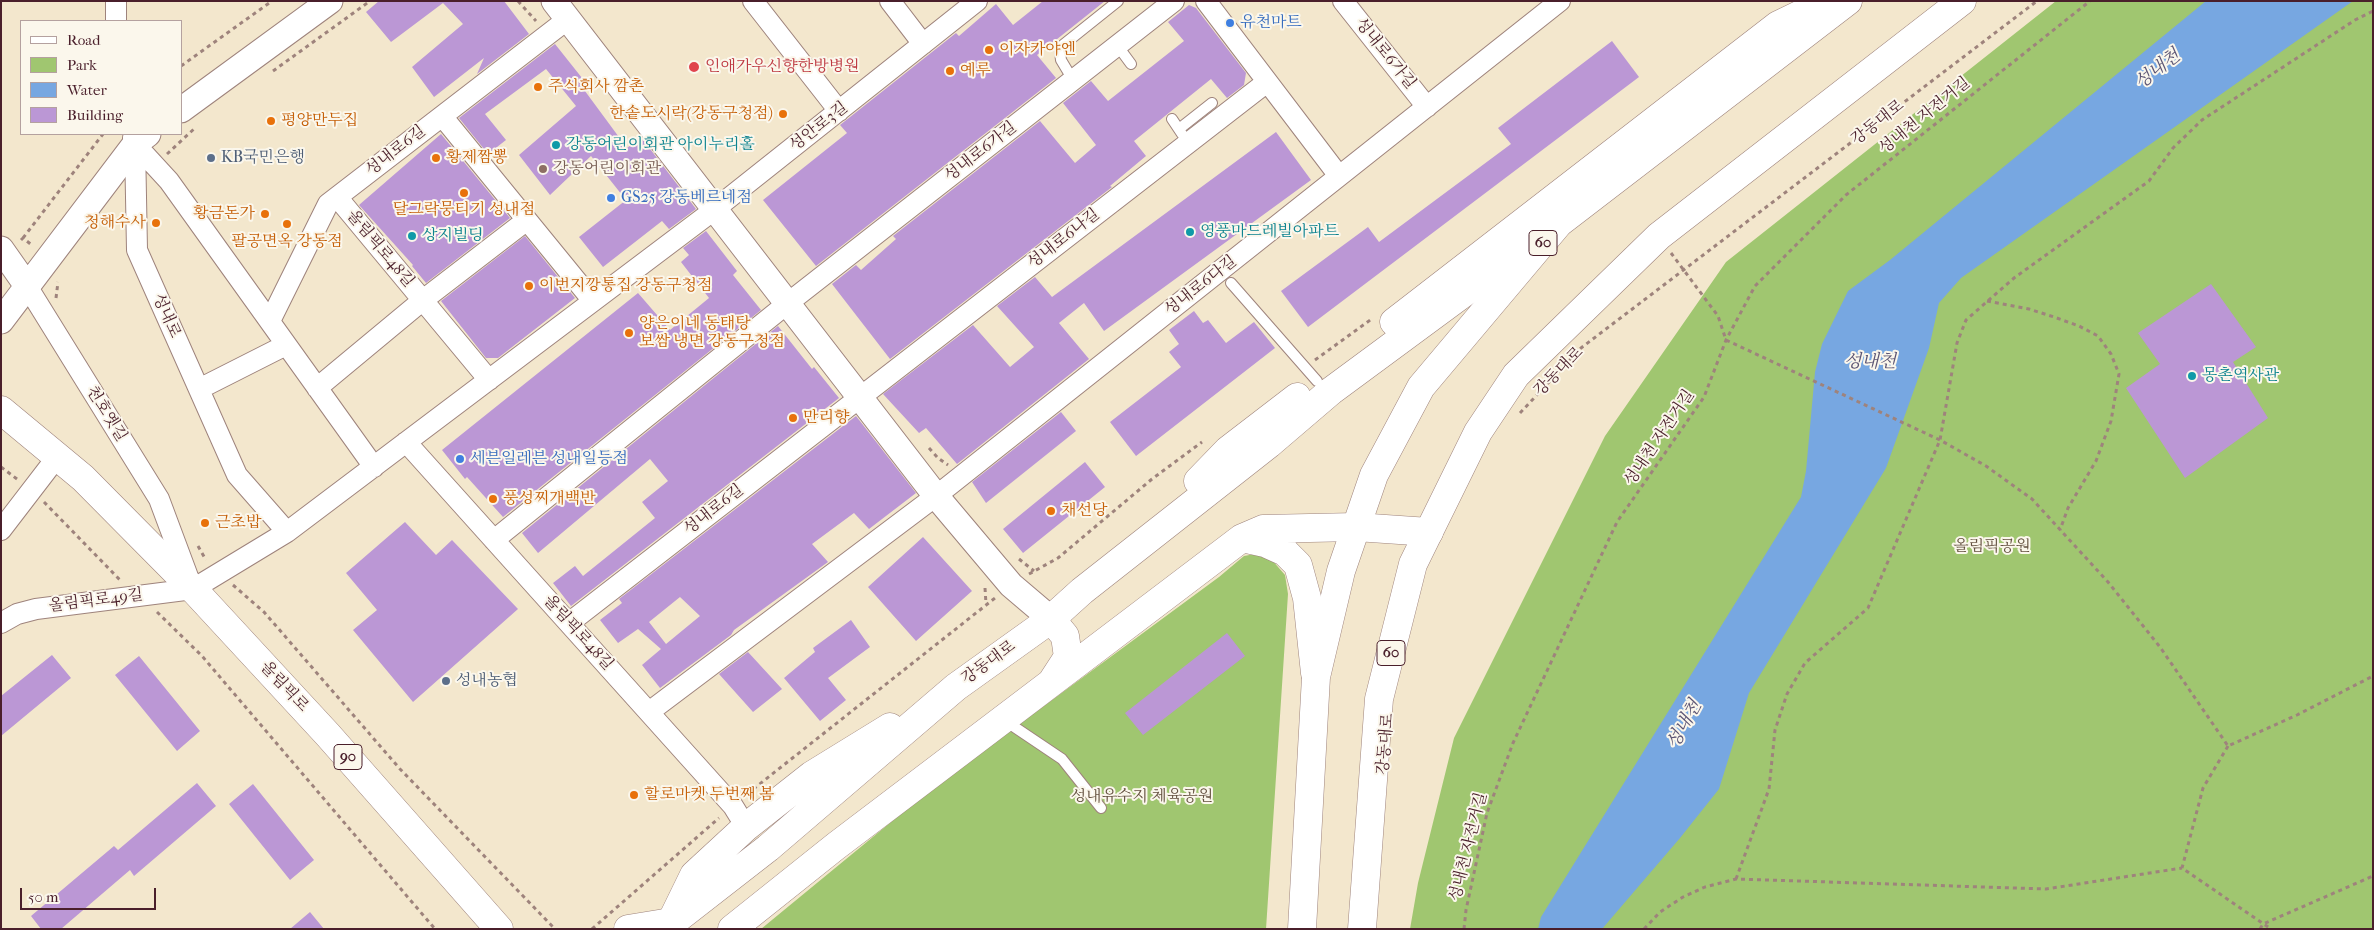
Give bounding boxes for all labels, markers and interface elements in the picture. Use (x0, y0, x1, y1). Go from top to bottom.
place label: 유천마트 (1240, 13, 1302, 33)
street label: 성내로6가길 (1350, 15, 1420, 93)
marker: 유천마트 (1224, 17, 1236, 29)
legend (20, 20, 182, 135)
text: Road (67, 31, 100, 49)
place label: 이자카야엔 (999, 40, 1076, 60)
marker: 이자카야엔 (983, 44, 995, 56)
water label: 성내천 (2131, 45, 2185, 95)
text: Park (67, 56, 97, 74)
place label: 인애가우신향한방병원 (705, 57, 860, 77)
marker: 인애가우신향한방병원 (687, 60, 701, 74)
place label: 예루 (960, 61, 991, 81)
marker: 예루 (944, 65, 956, 77)
street label: 성내천 자전거길 (1876, 73, 1974, 159)
place label: 주식회사 깜촌 (548, 77, 644, 97)
text: Water (67, 81, 107, 99)
marker: 주식회사 깜촌 (532, 81, 544, 93)
street label: 강동대로 (1848, 96, 1908, 150)
street label: 성안로3길 (786, 98, 852, 156)
place label: 한솥도시락(강동구청점) (610, 104, 773, 124)
text: Building (67, 106, 123, 124)
marker: 한솥도시락(강동구청점) (777, 108, 789, 120)
place label: 평양만두집 (281, 111, 358, 131)
marker: 평양만두집 (265, 115, 277, 127)
street label: 성내로6가길 (941, 118, 1021, 186)
street label: 성내로6길 (362, 122, 430, 180)
place label: 강동어린이회관 아이누리홀 (566, 135, 755, 155)
marker: 강동어린이회관 아이누리홀 (550, 139, 562, 151)
place label: KB국민은행 (221, 148, 305, 168)
place label: 황제짬뽕 (446, 148, 508, 168)
marker: KB국민은행 (205, 152, 217, 164)
marker: 황제짬뽕 (430, 152, 442, 164)
place label: 강동어린이회관 (553, 159, 661, 179)
marker: 강동어린이회관 (537, 163, 549, 175)
marker: 달그락뭉티기 성내점 (458, 187, 470, 199)
place label: GS25 강동베르네점 (621, 188, 752, 208)
marker: GS25 강동베르네점 (605, 192, 617, 204)
place label: 달그락뭉티기 성내점 (393, 200, 535, 220)
place label: 황금돈가 (193, 204, 255, 224)
street label: 성내로6나길 (1024, 205, 1104, 273)
street label: 올림픽로48길 (342, 207, 418, 291)
marker: 황금돈가 (259, 208, 271, 220)
place label: 청해수사 (84, 213, 146, 233)
marker: 청해수사 (150, 217, 162, 229)
marker: 팔공면옥 강동점 (281, 218, 293, 230)
place label: 영풍마드레빌아파트 (1200, 222, 1339, 242)
place label: 상지빌딩 (422, 226, 484, 246)
marker: 영풍마드레빌아파트 (1184, 226, 1196, 238)
marker: 상지빌딩 (406, 230, 418, 242)
road number: 60 (1529, 230, 1557, 256)
place label: 팔공면옥 강동점 (231, 232, 343, 252)
street label: 성내로6다길 (1161, 252, 1241, 320)
place label: 이번지깡통집 강동구청점 (539, 276, 712, 296)
marker: 이번지깡통집 강동구청점 (523, 280, 535, 292)
street label: 성내로 (148, 291, 184, 341)
place label: 양은이네 동태탕 보쌈 냉면 강동구청점 (639, 314, 785, 352)
marker: 양은이네 동태탕 보쌈 냉면 강동구청점 (623, 327, 635, 339)
street label: 강동대로 (1530, 343, 1588, 401)
water label: 성내천 (1844, 352, 1896, 374)
place label: 몽촌역사관 (2202, 366, 2279, 386)
marker: 몽촌역사관 (2186, 370, 2198, 382)
street label: 천호옛길 (81, 383, 131, 445)
street label: 성내천 자전거길 (1621, 386, 1699, 490)
place label: 만리향 (803, 408, 849, 428)
marker: 만리향 (787, 412, 799, 424)
place label: 세븐일레븐 성내일등점 (470, 449, 628, 469)
marker: 세븐일레븐 성내일등점 (454, 453, 466, 465)
street label: 성내로6길 (680, 481, 748, 539)
place label: 풍성찌개백반 (503, 489, 596, 509)
marker: 풍성찌개백반 (487, 493, 499, 505)
place label: 채선당 (1061, 501, 1107, 521)
marker: 채선당 (1045, 505, 1057, 517)
place label: 근초밥 (215, 513, 261, 533)
marker: 근초밥 (199, 517, 211, 529)
park label: 올림픽공원 (1953, 537, 2031, 557)
street label: 올림픽로49길 (48, 586, 144, 616)
street label: 올림픽로48길 (539, 591, 617, 675)
street label: 강동대로 (958, 637, 1020, 689)
road number: 60 (1377, 640, 1405, 666)
street label: 올림픽로 (256, 658, 312, 716)
place label: 성내농협 (456, 671, 518, 691)
marker: 성내농협 (440, 675, 452, 687)
water label: 성내천 (1663, 697, 1707, 753)
street label: 강동대로 (1374, 712, 1398, 776)
road number: 90 (334, 744, 362, 770)
place label: 할로마켓 두번째 봄 (644, 785, 775, 805)
park label: 성내유수지 체육공원 (1071, 787, 1213, 807)
marker: 할로마켓 두번째 봄 (628, 789, 640, 801)
street label: 성내천 자전거길 (1446, 791, 1492, 903)
scale bar (22, 878, 159, 910)
text: 50 m (28, 888, 58, 906)

